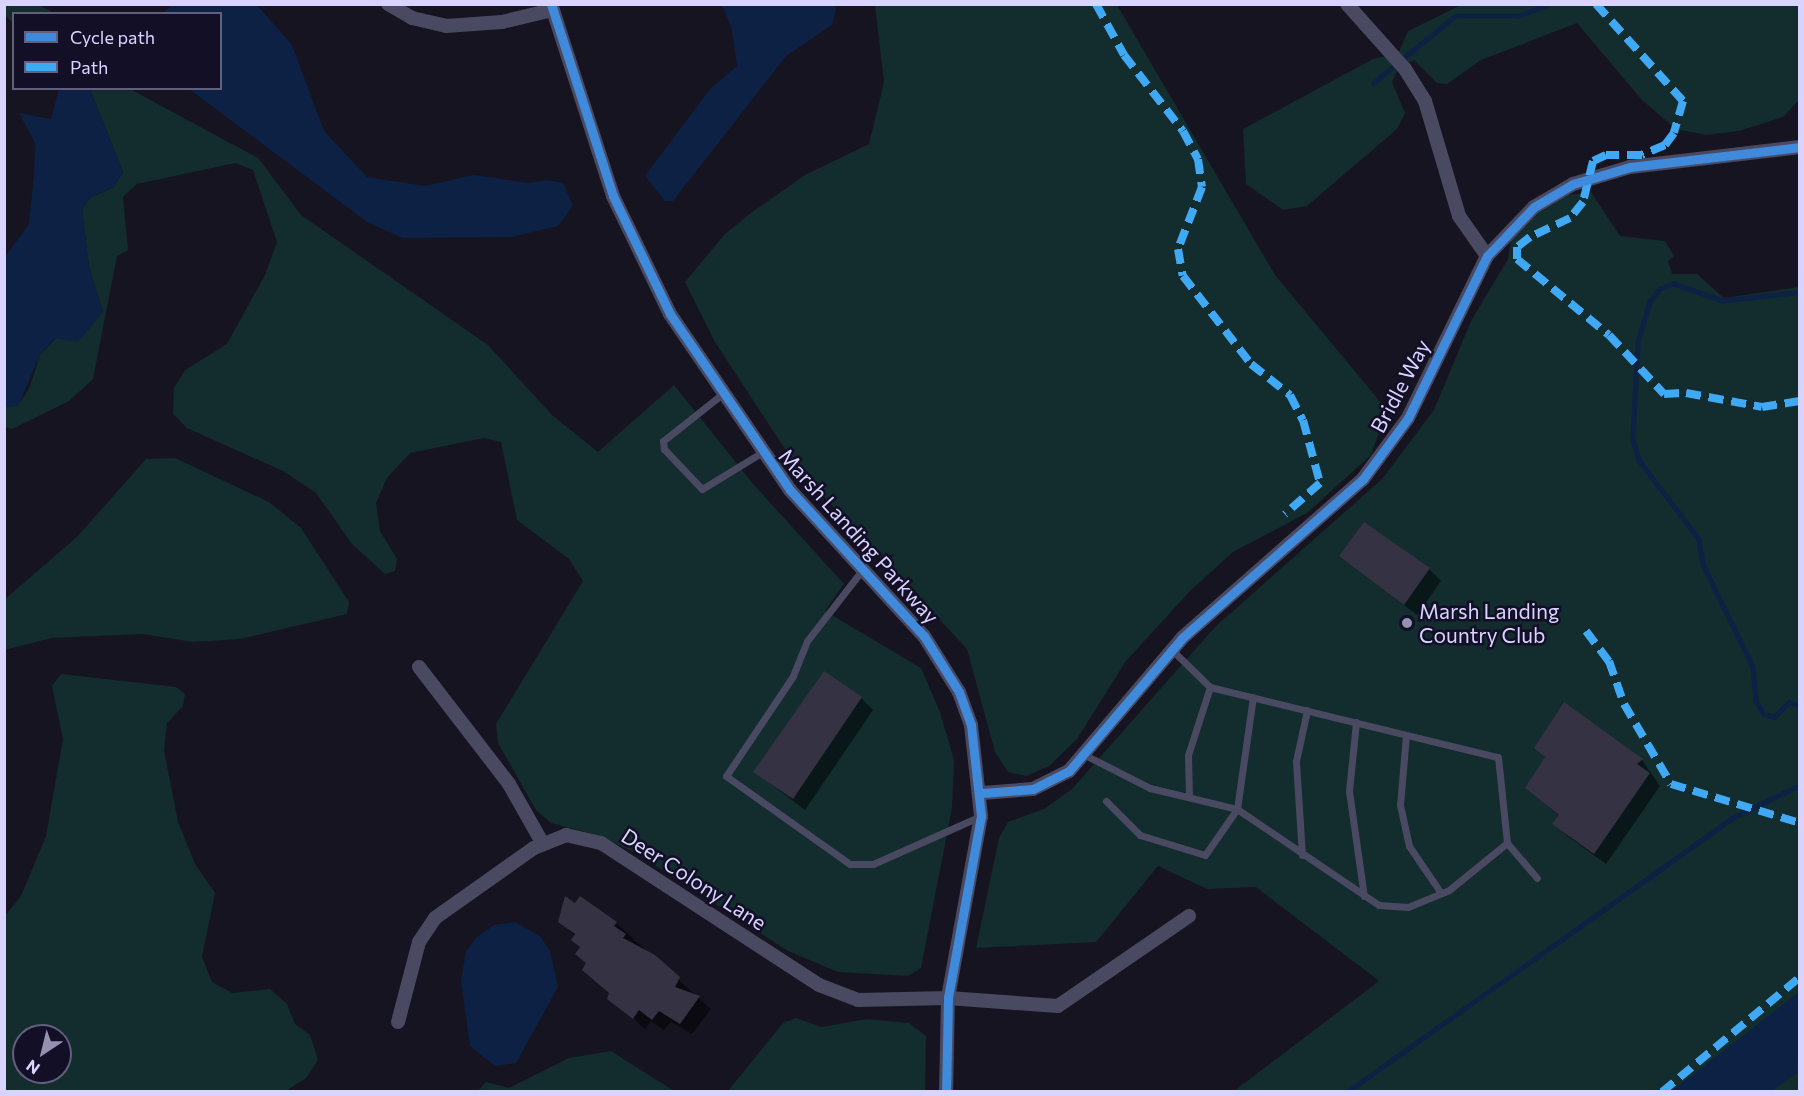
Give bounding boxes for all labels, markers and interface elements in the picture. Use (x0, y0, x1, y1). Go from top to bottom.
legend (12, 12, 222, 90)
text: Cycle path (70, 26, 155, 48)
text: Path (70, 56, 108, 78)
street label: Bridle Way (1365, 335, 1435, 437)
street label: Marsh Landing Parkway (774, 443, 944, 629)
place label: Marsh Landing Country Club (1419, 598, 1559, 648)
marker: Marsh Landing Country Club (1400, 616, 1414, 630)
street label: Deer Colony Lane (617, 823, 771, 935)
north arrow (12, 1024, 72, 1084)
text: N (22, 1056, 43, 1079)

